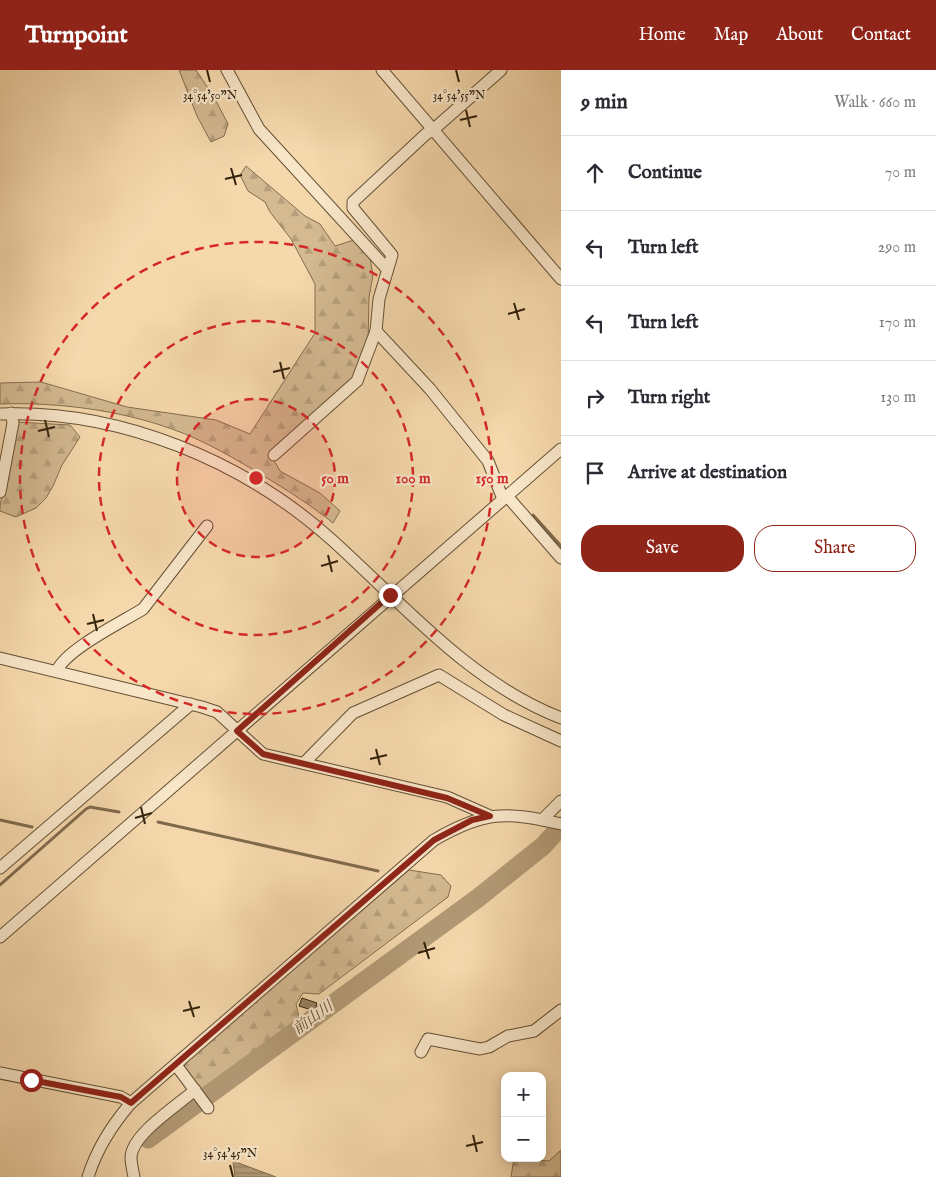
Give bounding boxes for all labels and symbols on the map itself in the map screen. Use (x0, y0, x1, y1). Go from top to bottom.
text: 34°54'50"N (183, 88, 238, 103)
text: 34°54'55"N (433, 88, 486, 103)
centre of rings (247, 469, 265, 487)
text: 50 m (321, 469, 349, 488)
text: 100 m (395, 469, 431, 488)
text: 150 m (475, 469, 509, 488)
route end (379, 584, 402, 607)
water label: 前山川 (289, 996, 338, 1039)
route start (20, 1069, 43, 1092)
text: 34°54'45"N (203, 1146, 258, 1161)

